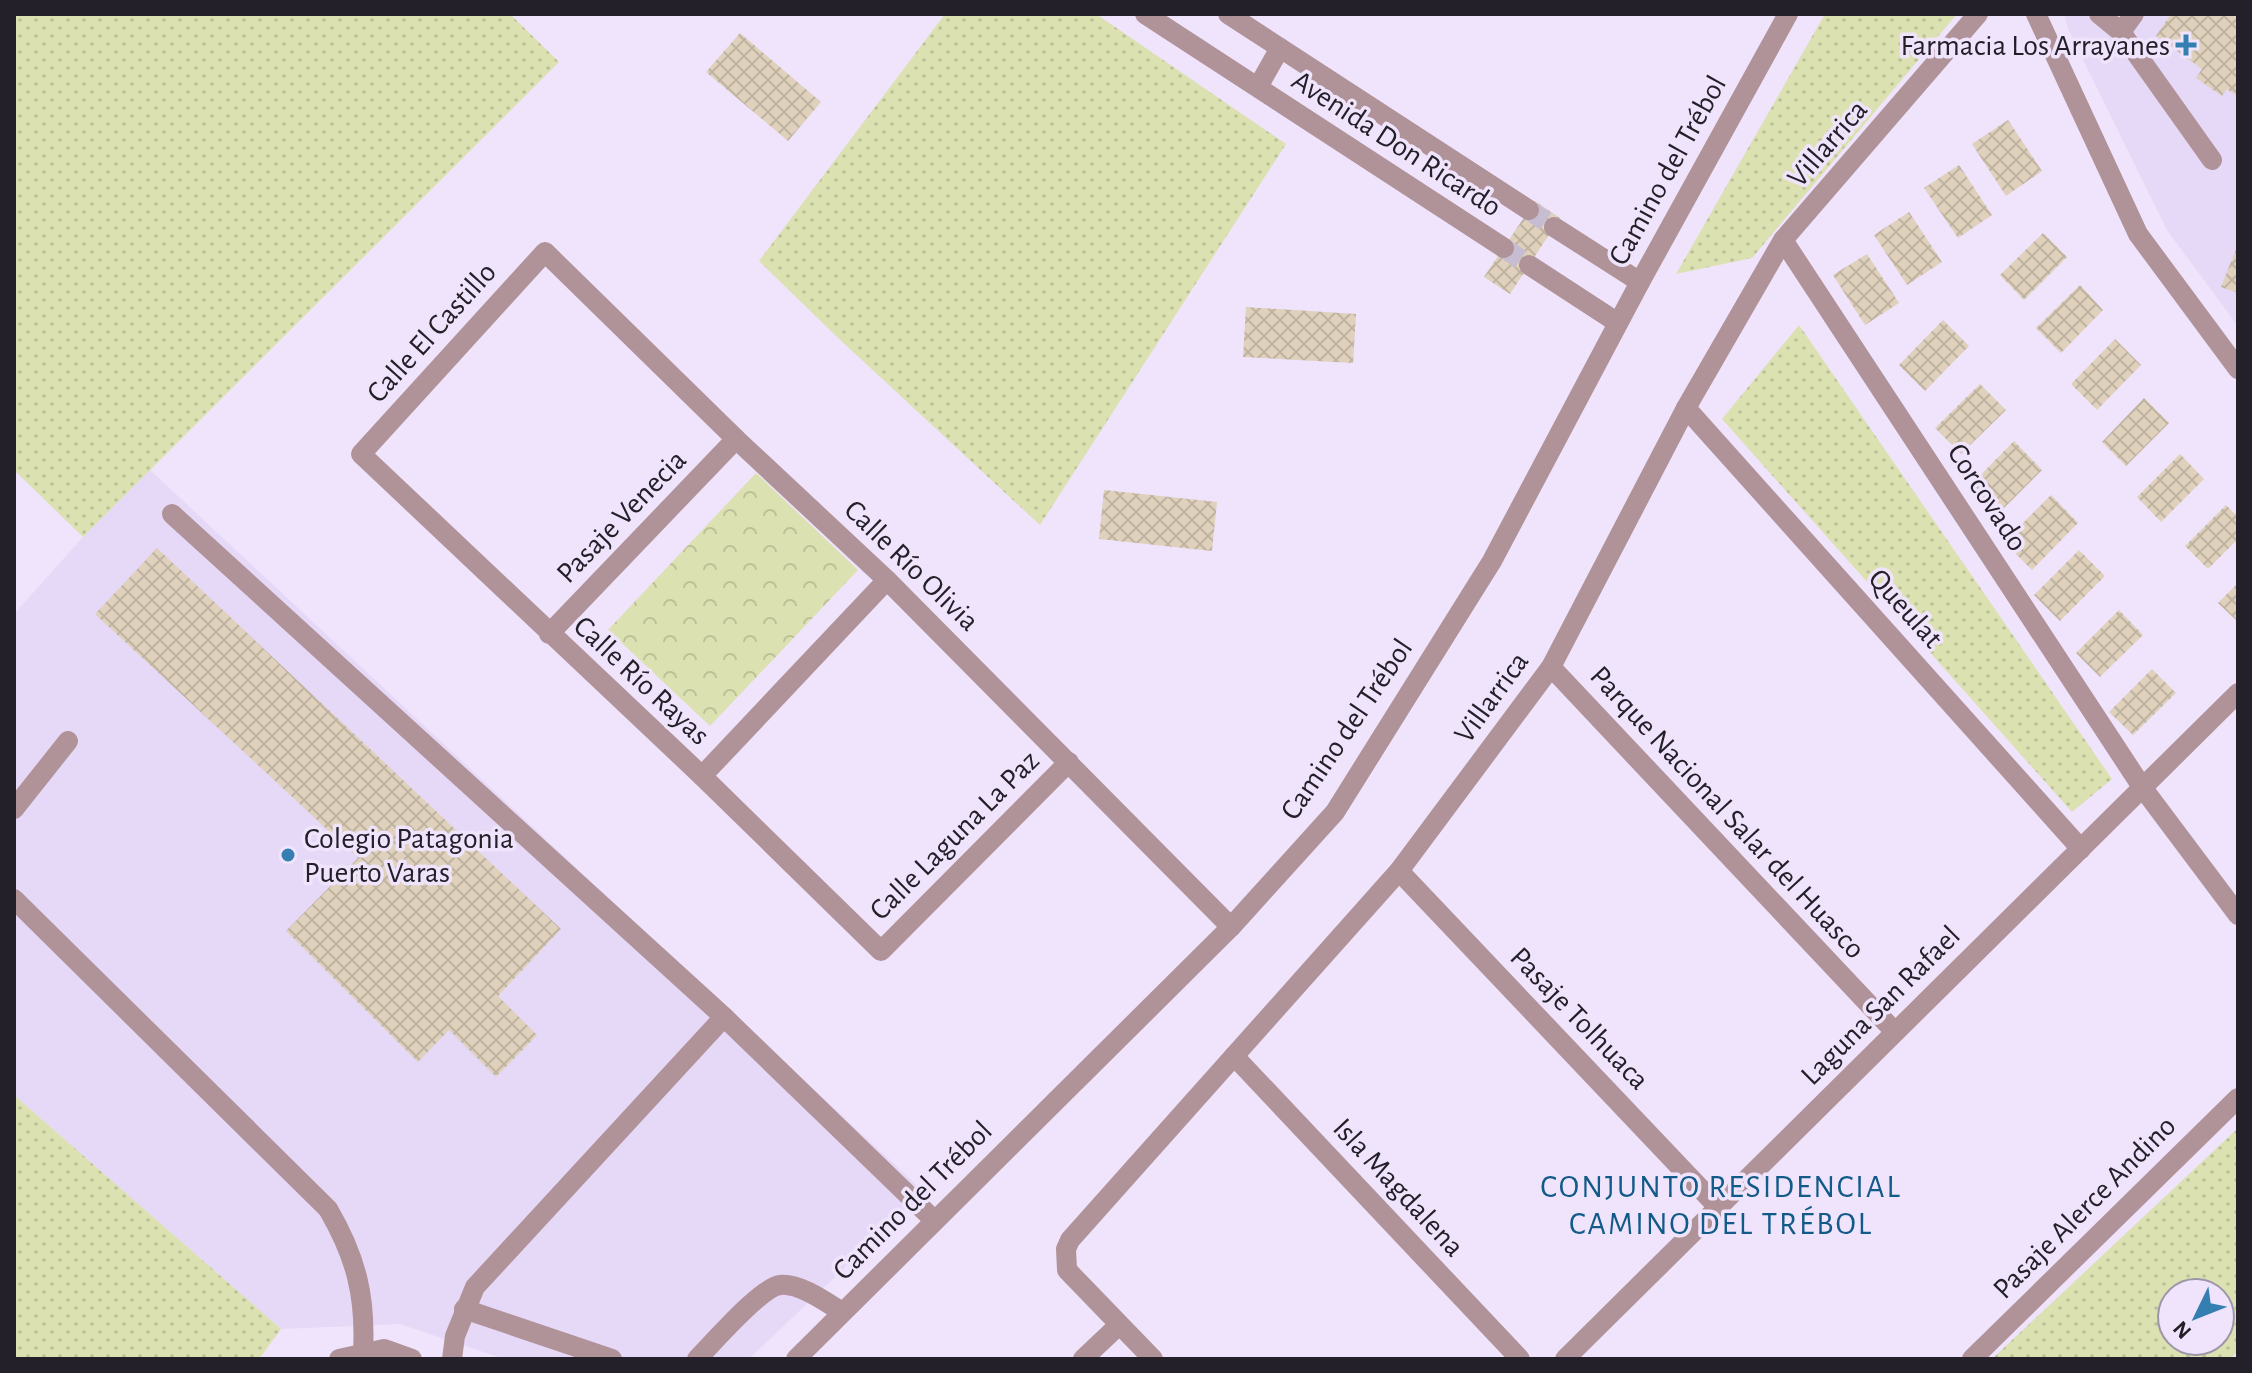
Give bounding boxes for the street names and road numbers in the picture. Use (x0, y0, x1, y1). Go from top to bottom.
street label: Avenida Don Ricardo (1286, 65, 1506, 223)
street label: Camino del Trébol (1604, 71, 1732, 270)
street label: Villarrica (1782, 94, 1873, 193)
street label: Calle El Castillo (361, 257, 502, 408)
street label: Corcovado (1942, 439, 2033, 557)
street label: Pasaje Venecia (551, 444, 692, 589)
street label: Calle Río Olivia (838, 494, 984, 637)
street label: Queulat (1863, 564, 1948, 654)
street label: Calle Río Rayas (568, 611, 715, 751)
street label: Camino del Trébol (1275, 634, 1418, 825)
street label: Villarrica (1449, 647, 1535, 749)
street label: Parque Nacional Salar del Huasco (1584, 661, 1870, 965)
street label: Calle Laguna La Paz (864, 745, 1045, 926)
street label: Laguna San Rafael (1795, 920, 1966, 1091)
street label: Pasaje Tolhuaca (1504, 942, 1654, 1096)
street label: Pasaje Alerce Andino (1988, 1111, 2182, 1305)
street label: Isla Magdalena (1327, 1113, 1469, 1262)
street label: Camino del Trébol (827, 1115, 998, 1286)

